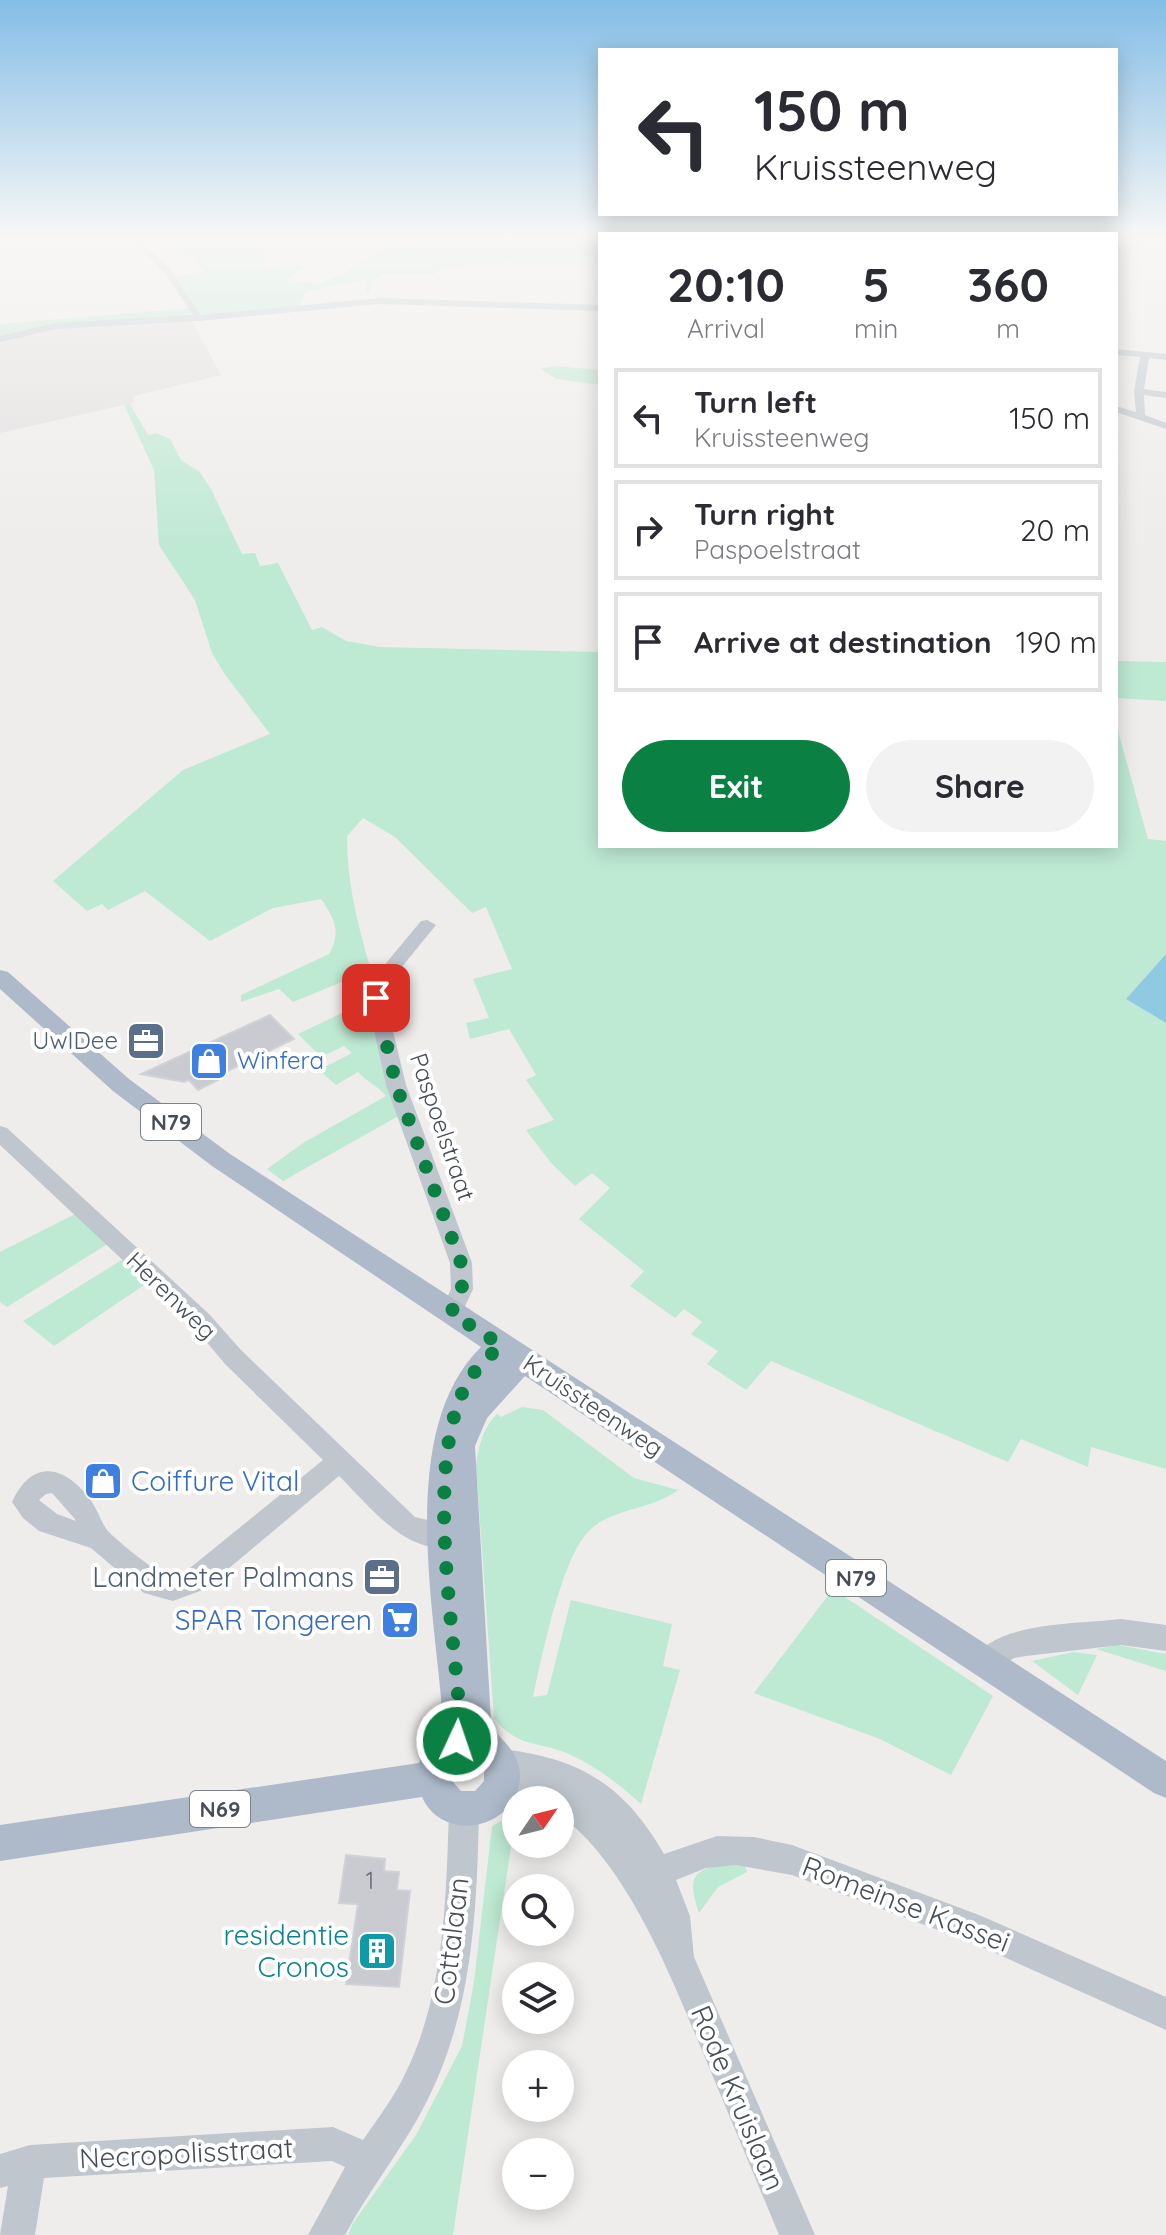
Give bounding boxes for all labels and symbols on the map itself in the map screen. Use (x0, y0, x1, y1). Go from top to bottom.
pin (342, 964, 410, 1032)
office icon: UwIDee (125, 1020, 167, 1062)
place label: UwIDee (32, 1025, 118, 1055)
shop icon: Winfera (188, 1040, 230, 1082)
place label: Winfera (237, 1045, 324, 1075)
street label: Paspoelstraat (404, 1049, 482, 1204)
road number: N79 (141, 1104, 201, 1140)
street label: Herenweg (120, 1245, 223, 1345)
street label: Kruissteenweg (518, 1347, 669, 1463)
shop icon: Coiffure Vital (82, 1460, 124, 1502)
place label: Coiffure Vital (131, 1463, 299, 1498)
office icon: Landmeter Palmans (361, 1556, 403, 1598)
place label: Landmeter Palmans (92, 1559, 354, 1594)
road number: N79 (826, 1560, 886, 1596)
supermarket icon: SPAR Tongeren (379, 1599, 421, 1641)
place label: SPAR Tongeren (175, 1602, 372, 1637)
position arrow (415, 1699, 499, 1783)
north arrow (502, 1786, 574, 1858)
road number: N69 (190, 1791, 250, 1827)
street label: Romeinse Kassei (797, 1848, 1015, 1959)
house number: 1 (366, 1865, 374, 1895)
street label: Cottalaan (425, 1875, 476, 2007)
place label: residentie Cronos (224, 1917, 349, 1984)
building icon: residentie Cronos (356, 1930, 398, 1972)
street label: Rode Kruislaan (684, 2000, 793, 2195)
street label: Necropolisstraat (78, 2129, 294, 2176)

